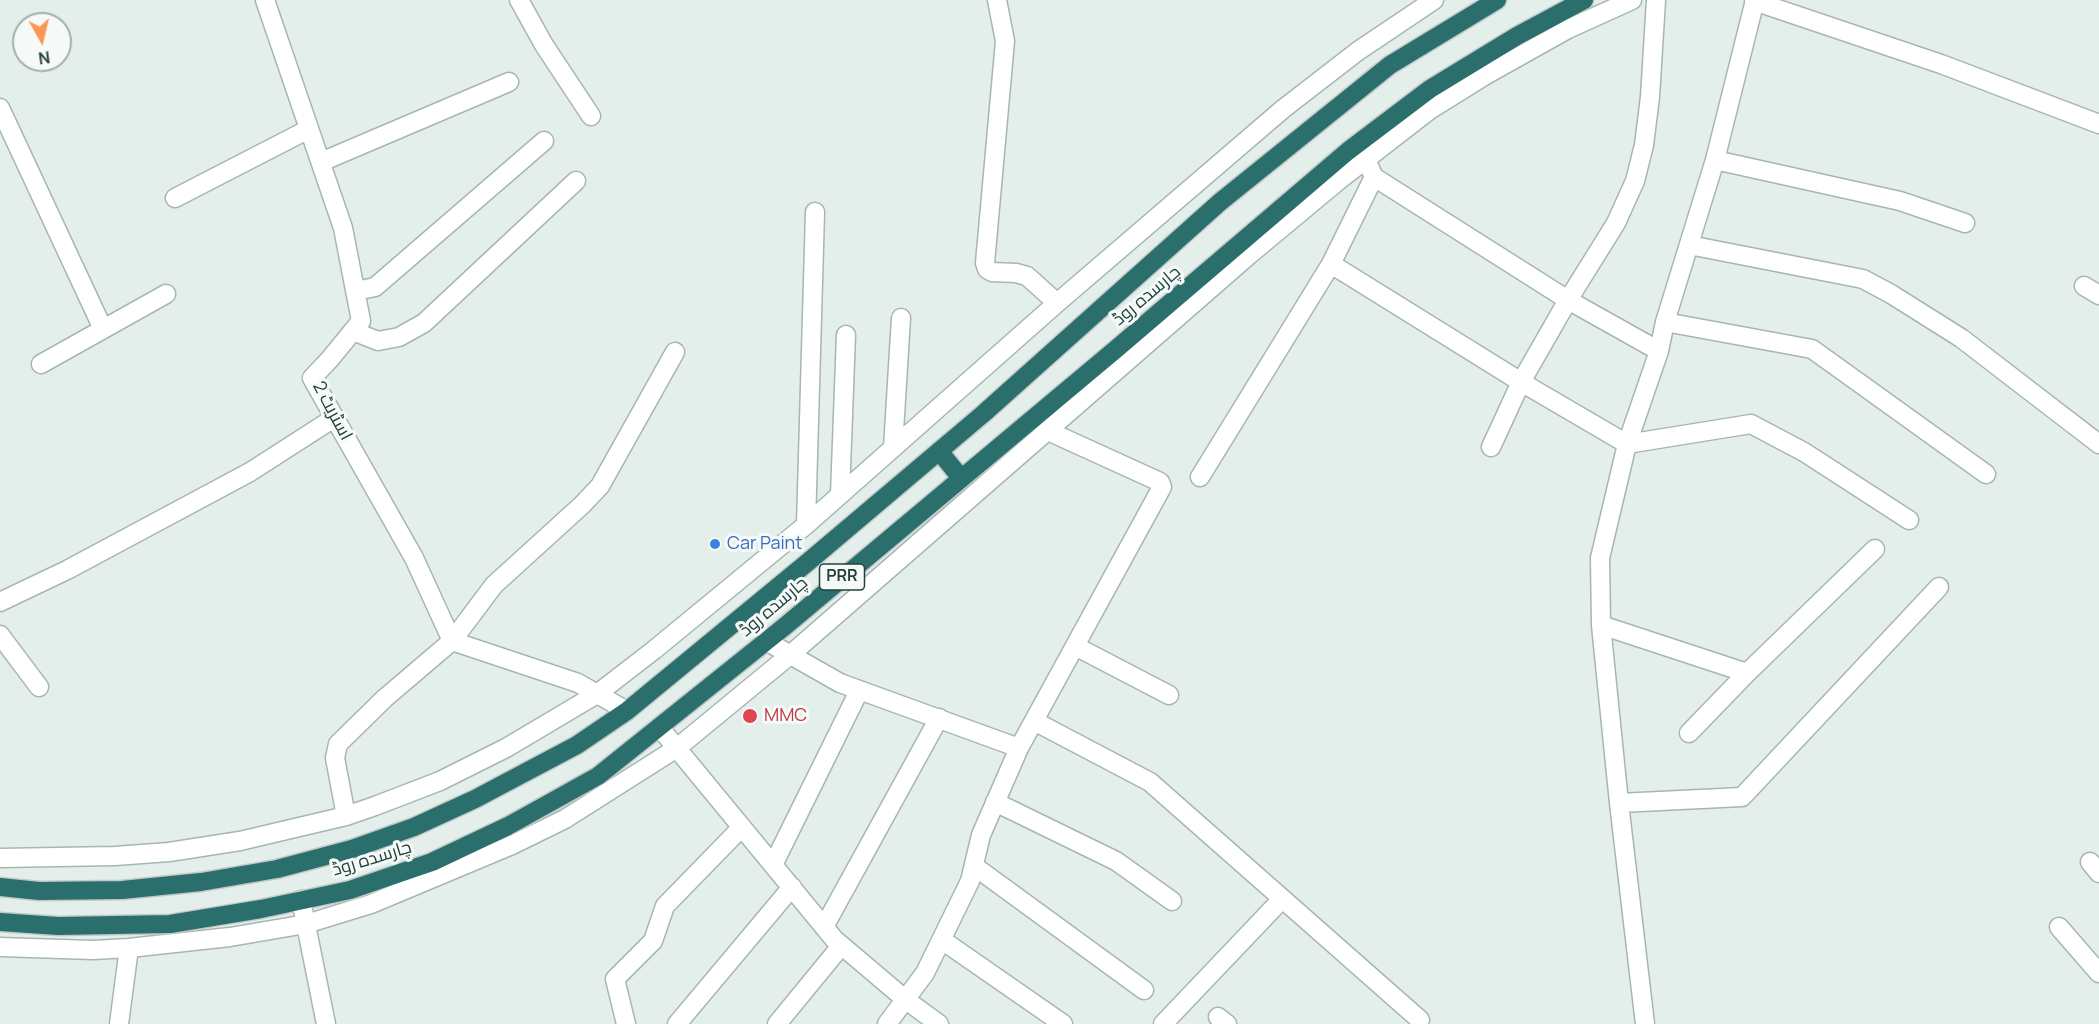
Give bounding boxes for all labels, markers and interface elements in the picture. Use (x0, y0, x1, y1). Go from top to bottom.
north arrow (12, 12, 72, 72)
text: N (37, 46, 51, 70)
street label: چارسدہ روڈ (1109, 261, 1185, 331)
street label: اسٹریٹ 2 (307, 378, 357, 444)
place label: Car Paint (727, 533, 803, 555)
marker: Car Paint (708, 537, 722, 551)
road number: PRR (820, 564, 864, 590)
street label: چارسدہ روڈ (736, 572, 812, 642)
place label: MMC (764, 705, 807, 727)
marker: MMC (741, 707, 759, 725)
street label: چارسدہ روڈ (330, 837, 414, 881)

